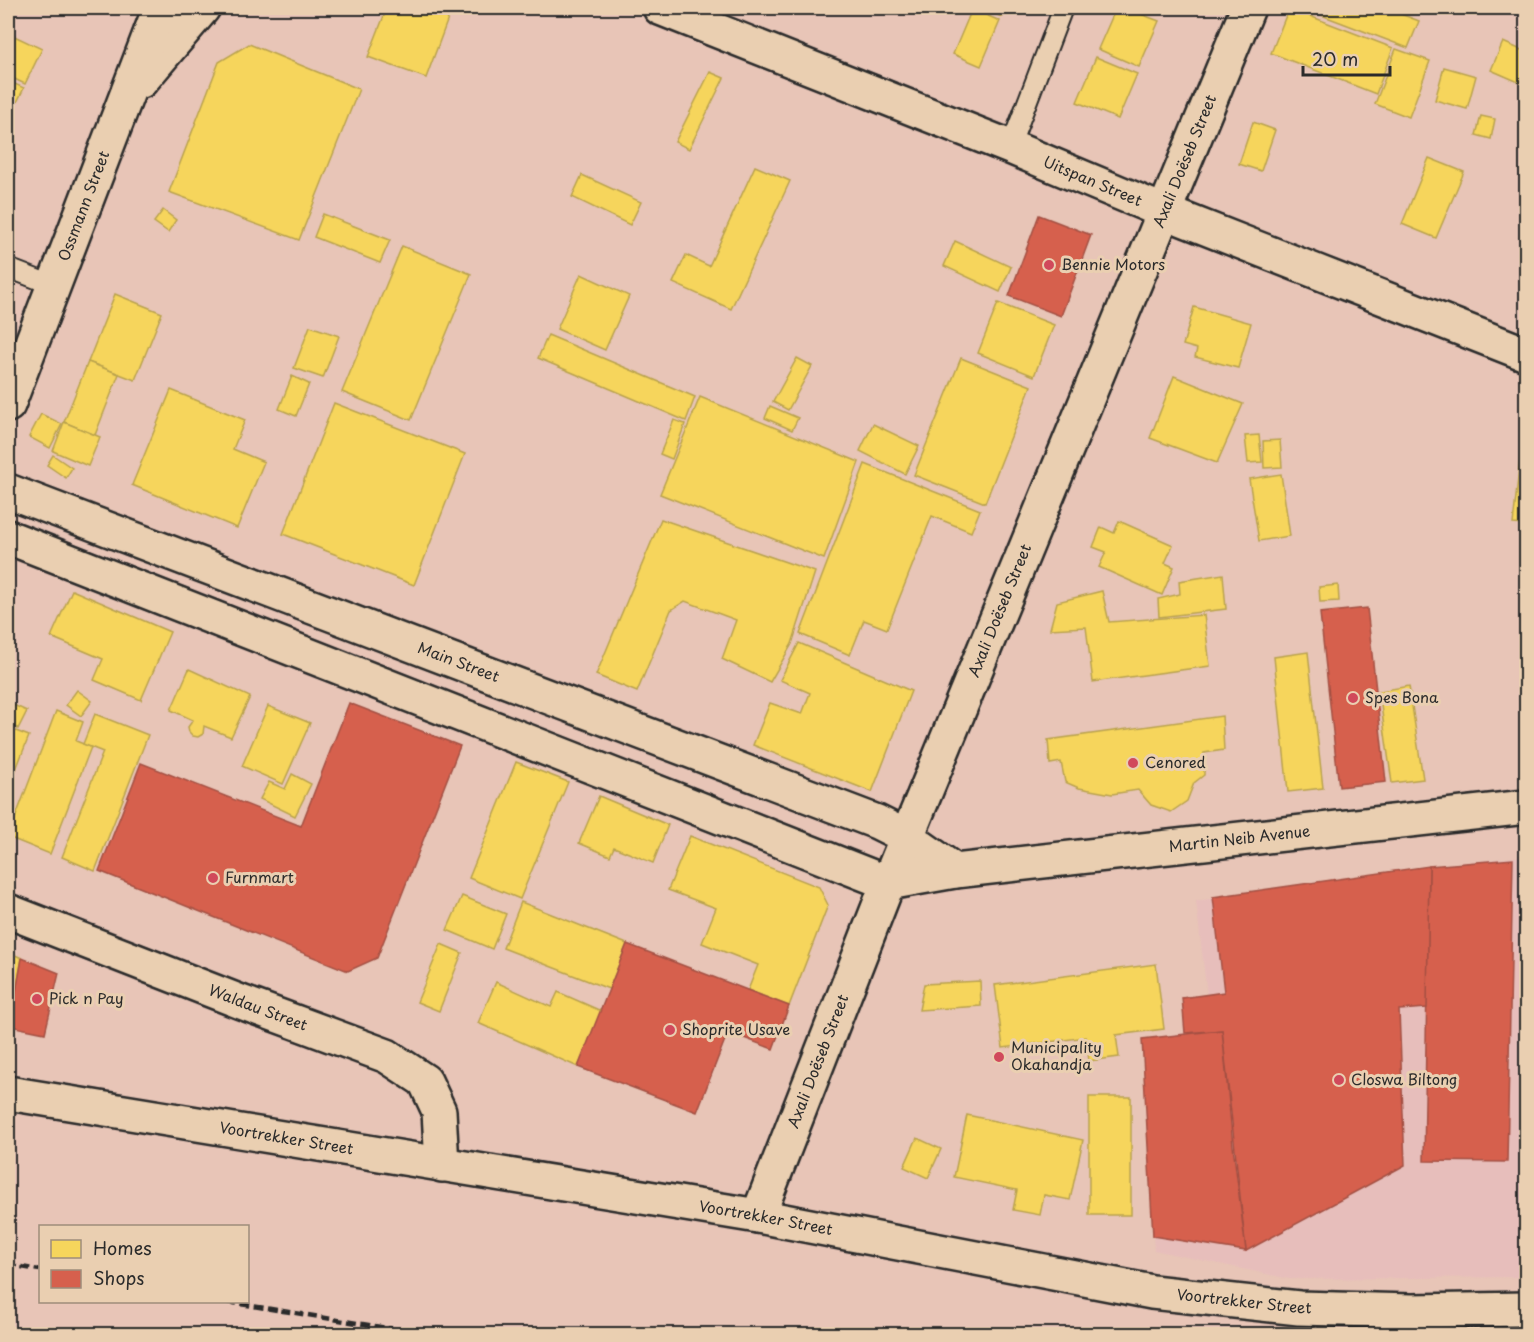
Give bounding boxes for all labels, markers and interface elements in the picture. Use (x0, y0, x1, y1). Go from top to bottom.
scale bar (1303, 39, 1390, 77)
text: 20 m (1312, 45, 1358, 72)
street label: Axali Doëseb Street (1146, 91, 1221, 231)
street label: Ossmann Street (51, 147, 114, 264)
street label: Uitspan Street (1040, 149, 1146, 211)
place label: Bennie Motors (1061, 252, 1165, 275)
marker: Bennie Motors (1042, 258, 1056, 272)
street label: Axali Doëseb Street (961, 540, 1036, 680)
street label: Main Street (415, 635, 503, 687)
place label: Spes Bona (1365, 685, 1439, 708)
marker: Spes Bona (1346, 691, 1360, 705)
place label: Cenored (1145, 750, 1206, 773)
marker: Cenored (1126, 756, 1140, 770)
street label: Martin Neib Avenue (1168, 818, 1311, 857)
place label: Furnmart (225, 865, 294, 888)
marker: Furnmart (206, 871, 220, 885)
street label: Waldau Street (206, 977, 311, 1036)
place label: Pick n Pay (49, 986, 124, 1009)
street label: Axali Doëseb Street (780, 991, 853, 1131)
marker: Pick n Pay (30, 992, 44, 1006)
place label: Shoprite Usave (682, 1017, 790, 1040)
marker: Shoprite Usave (663, 1023, 677, 1037)
place label: Municipality Okahandja (1011, 1035, 1102, 1075)
marker: Municipality Okahandja (992, 1050, 1006, 1064)
place label: Closwa Biltong (1351, 1067, 1458, 1090)
marker: Closwa Biltong (1332, 1073, 1346, 1087)
street label: Voortrekker Street (218, 1115, 355, 1159)
street label: Voortrekker Street (697, 1194, 835, 1240)
legend (39, 1225, 249, 1303)
text: Homes (93, 1234, 151, 1261)
text: Shops (93, 1264, 144, 1291)
street label: Voortrekker Street (1176, 1282, 1312, 1318)

